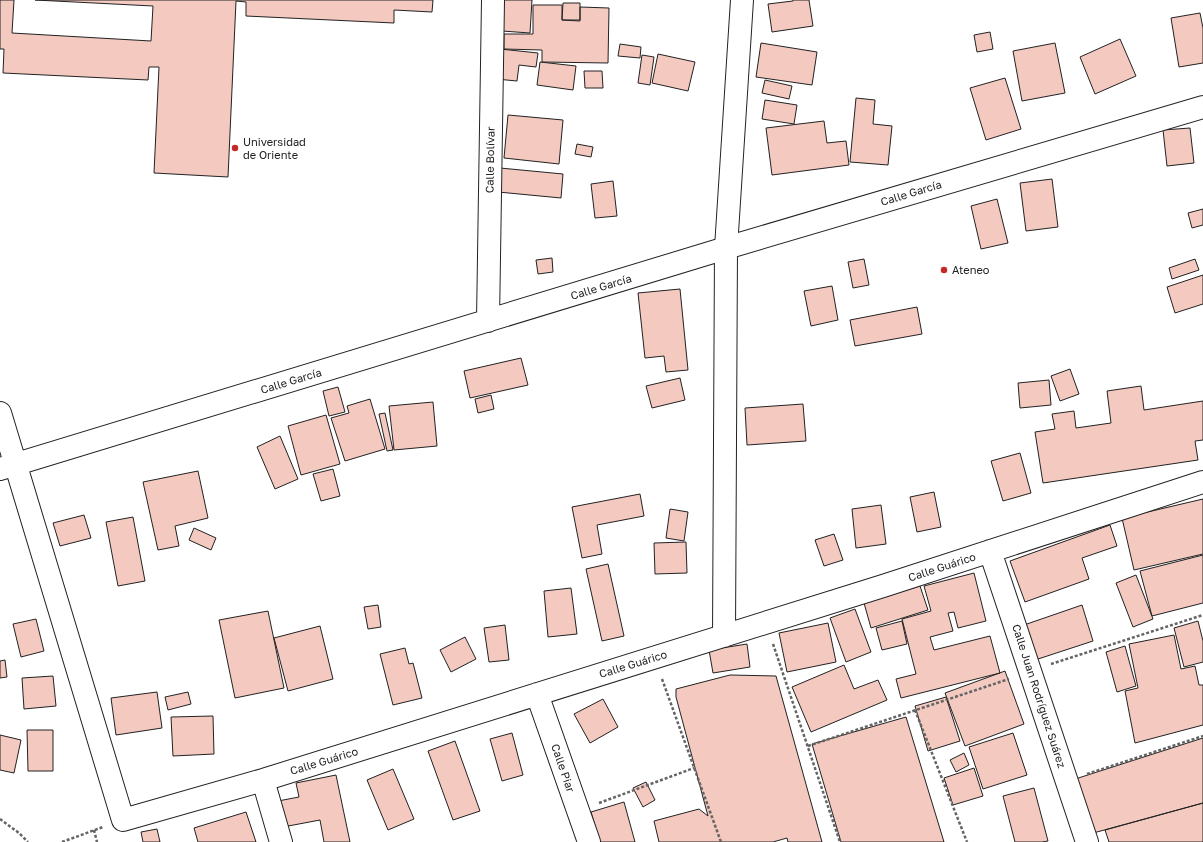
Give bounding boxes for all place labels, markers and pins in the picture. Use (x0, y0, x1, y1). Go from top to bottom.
place label: Universidad de Oriente (243, 135, 306, 161)
marker: Universidad de Oriente (230, 143, 240, 153)
place label: Ateneo (952, 263, 990, 276)
marker: Ateneo (939, 265, 949, 275)

